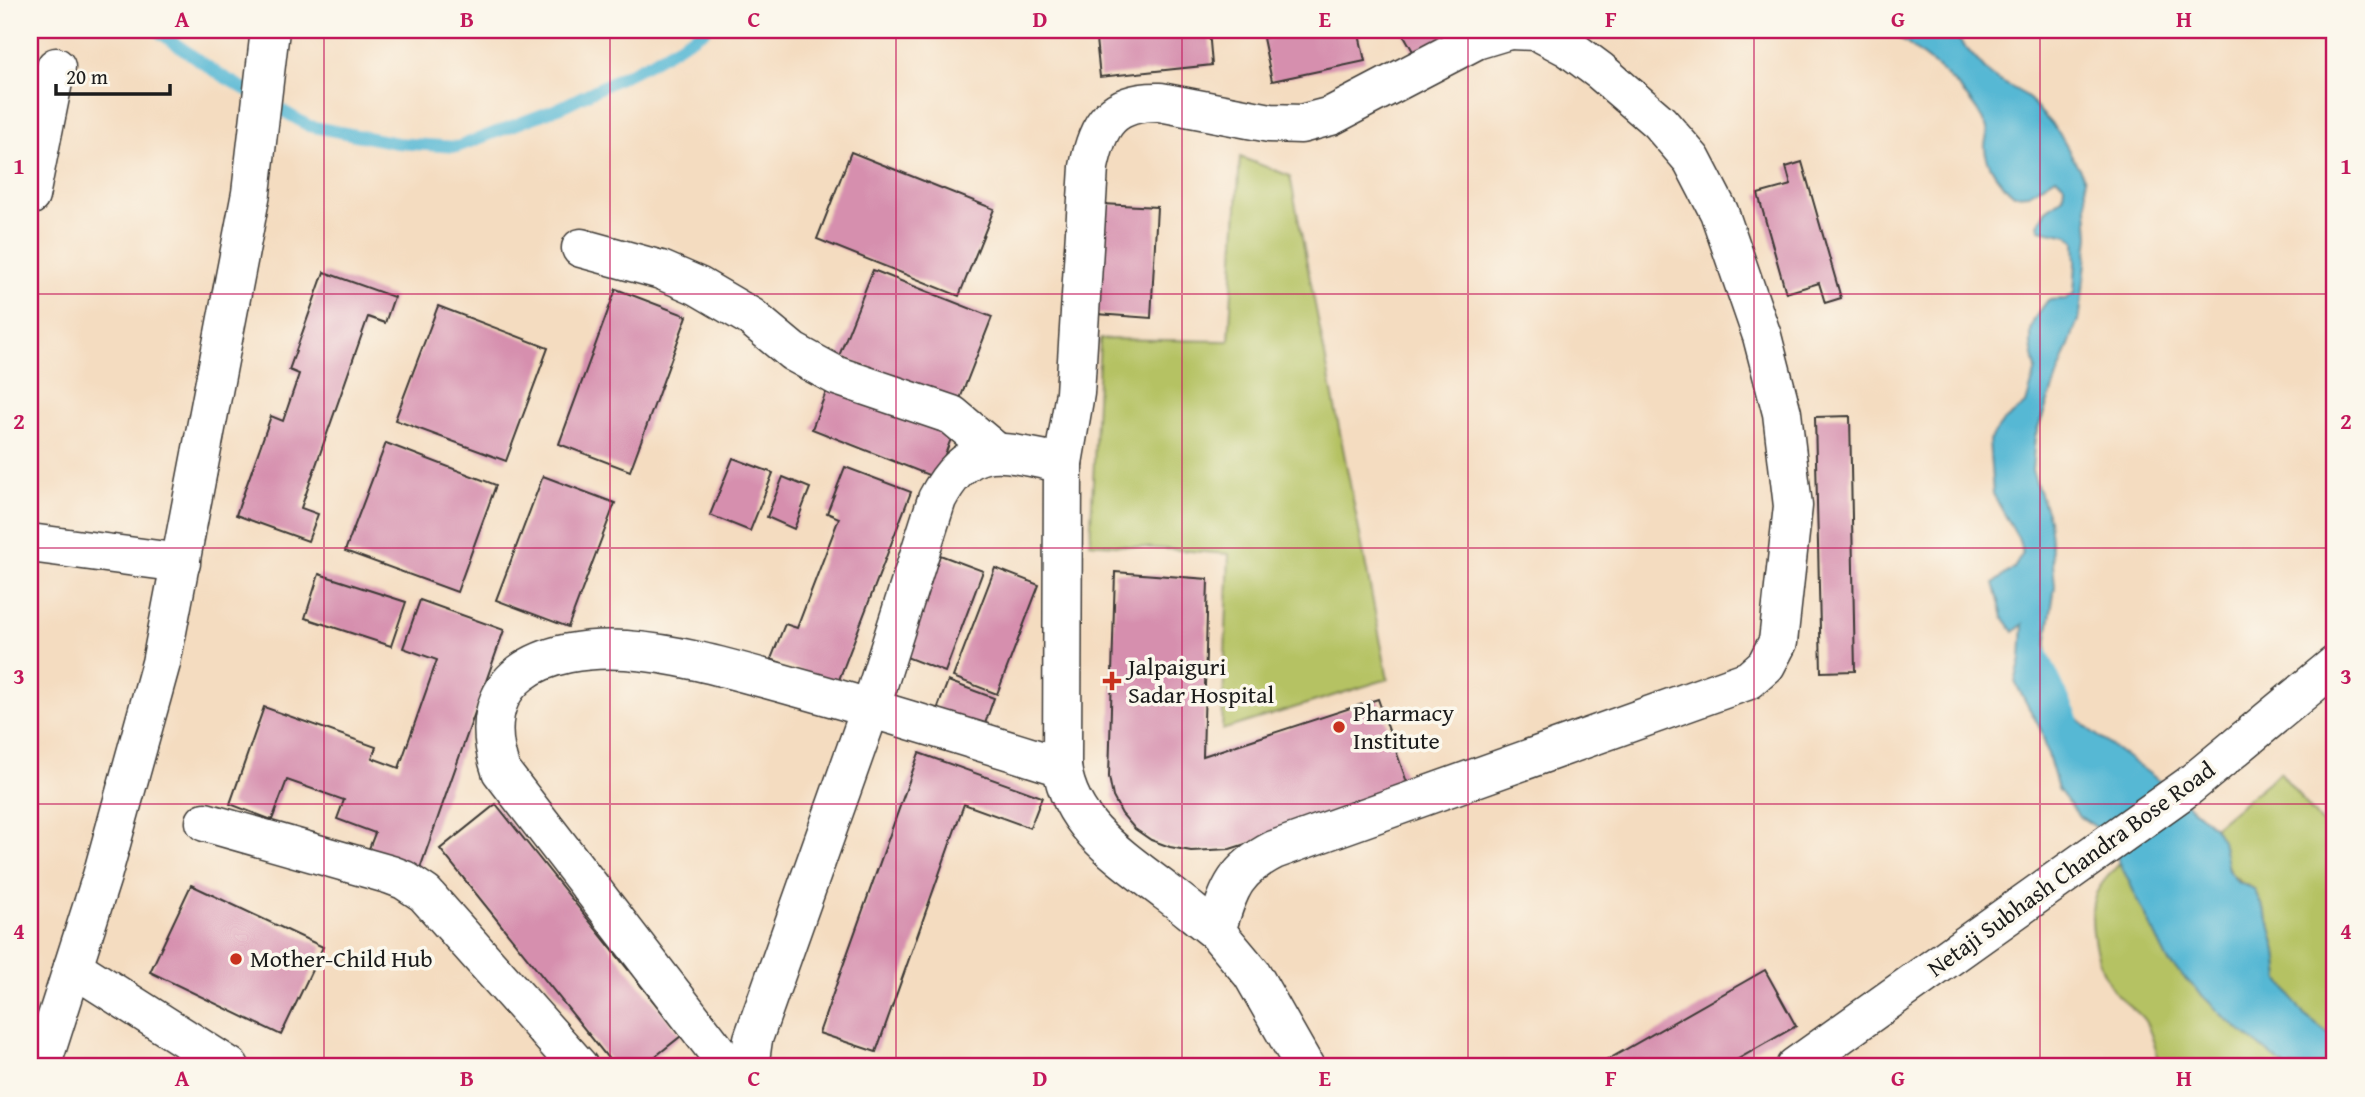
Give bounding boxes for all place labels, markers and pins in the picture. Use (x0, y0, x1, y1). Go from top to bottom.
place label: Jalpaiguri Sadar Hospital (1125, 649, 1275, 712)
marker: Jalpaiguri Sadar Hospital (1102, 671, 1122, 691)
place label: Pharmacy Institute (1353, 695, 1454, 758)
marker: Pharmacy Institute (1331, 719, 1347, 735)
place label: Mother-Child Hub (250, 941, 433, 976)
marker: Mother-Child Hub (228, 951, 244, 967)

